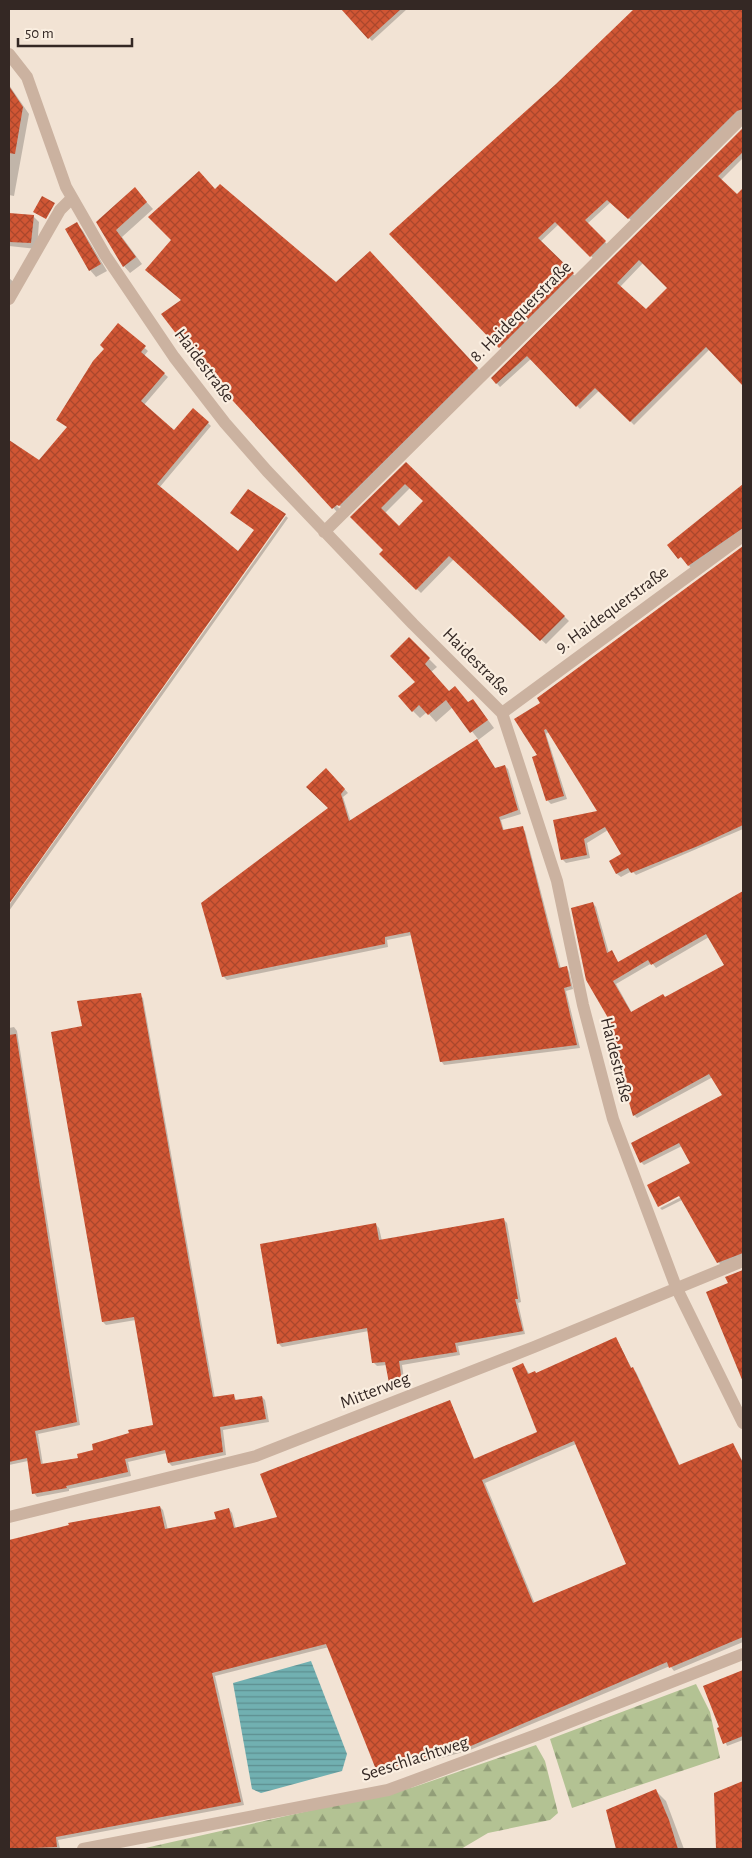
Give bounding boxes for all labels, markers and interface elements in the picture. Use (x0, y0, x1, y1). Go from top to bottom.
scale bar (18, 15, 131, 47)
text: 50 m (25, 26, 54, 41)
street label: 8. Haidequerstraße (467, 258, 575, 366)
street label: Haidestraße (171, 326, 237, 406)
street label: 9. Haidequerstraße (552, 563, 672, 657)
street label: Haidestraße (439, 625, 513, 699)
street label: Haidestraße (597, 1016, 635, 1104)
street label: Mitterweg (338, 1369, 412, 1412)
street label: Seeschlachtweg (359, 1733, 471, 1785)

